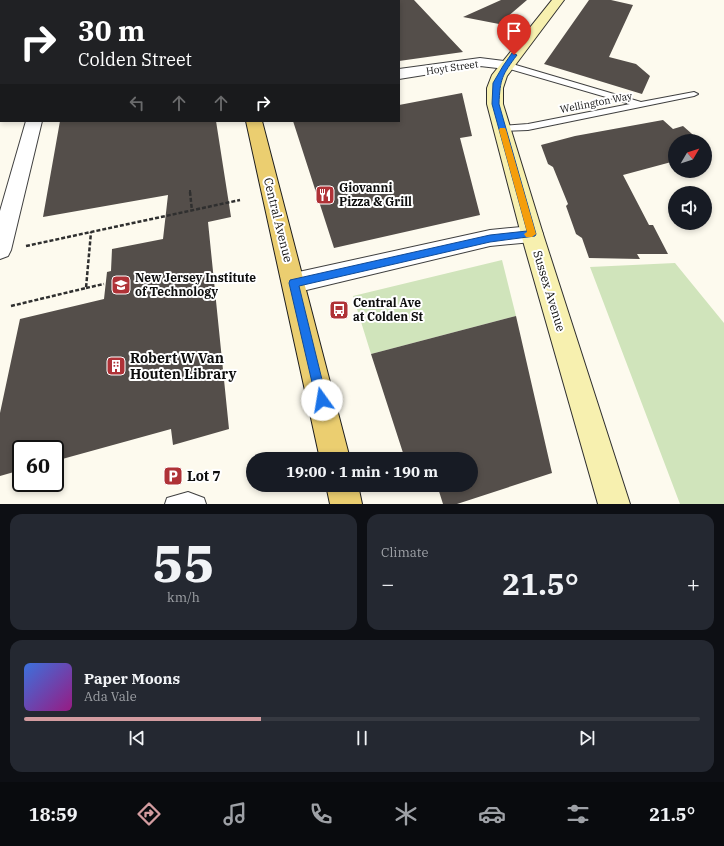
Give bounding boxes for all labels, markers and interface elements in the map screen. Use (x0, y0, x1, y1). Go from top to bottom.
text: 30 m (78, 12, 145, 49)
pin (497, 14, 531, 55)
icon: right (12, 16, 64, 68)
icon: arrive (503, 20, 525, 42)
text: Colden Street (78, 48, 192, 71)
street label: Hoyt Street (425, 57, 480, 78)
street label: Wellington Way (559, 89, 634, 116)
icon: left (126, 92, 148, 114)
icon: ahead (168, 92, 190, 114)
icon: ahead (210, 92, 232, 114)
icon: right (252, 92, 274, 114)
north arrow (668, 134, 712, 178)
map controls (668, 134, 712, 230)
street label: Central Avenue (261, 176, 296, 264)
place label: Giovanni Pizza & Grill (339, 180, 412, 209)
restaurant icon: Giovanni Pizza & Grill (314, 184, 336, 206)
button: sound (668, 186, 712, 230)
street label: Sussex Avenue (530, 248, 569, 333)
place label: New Jersey Institute of Technology (135, 270, 256, 299)
school or university icon: New Jersey Institute of Technology (110, 274, 132, 296)
place label: Central Ave at Colden St (353, 295, 424, 324)
bus stop icon: Central Ave at Colden St (328, 299, 350, 321)
place label: Robert W Van Houten Library (130, 349, 237, 383)
building icon: Robert W Van Houten Library (105, 355, 127, 377)
position arrow (301, 379, 343, 421)
speed limit sign: 60 (12, 440, 64, 492)
text: 19:00 · 1 min · 190 m (286, 462, 438, 481)
parking icon: Lot 7 (162, 465, 184, 487)
place label: Lot 7 (187, 467, 221, 485)
text: 55 (152, 529, 215, 596)
text: Climate (381, 544, 428, 561)
text: 21.5° (502, 564, 579, 603)
text: − (381, 569, 394, 598)
text: + (687, 569, 700, 598)
text: km/h (167, 589, 200, 606)
text: Paper Moons (84, 669, 180, 688)
text: Ada Vale (84, 688, 137, 705)
icon: previous (126, 727, 148, 749)
icon: pause (351, 727, 373, 749)
icon: next (576, 727, 598, 749)
icon: directions (135, 800, 163, 828)
icon: music (221, 800, 249, 828)
icon: phone (307, 800, 335, 828)
icon: climate (392, 800, 420, 828)
icon: car (478, 800, 506, 828)
icon: filters (564, 800, 592, 828)
text: 18:59 (29, 803, 77, 826)
text: 21.5° (649, 803, 695, 826)

